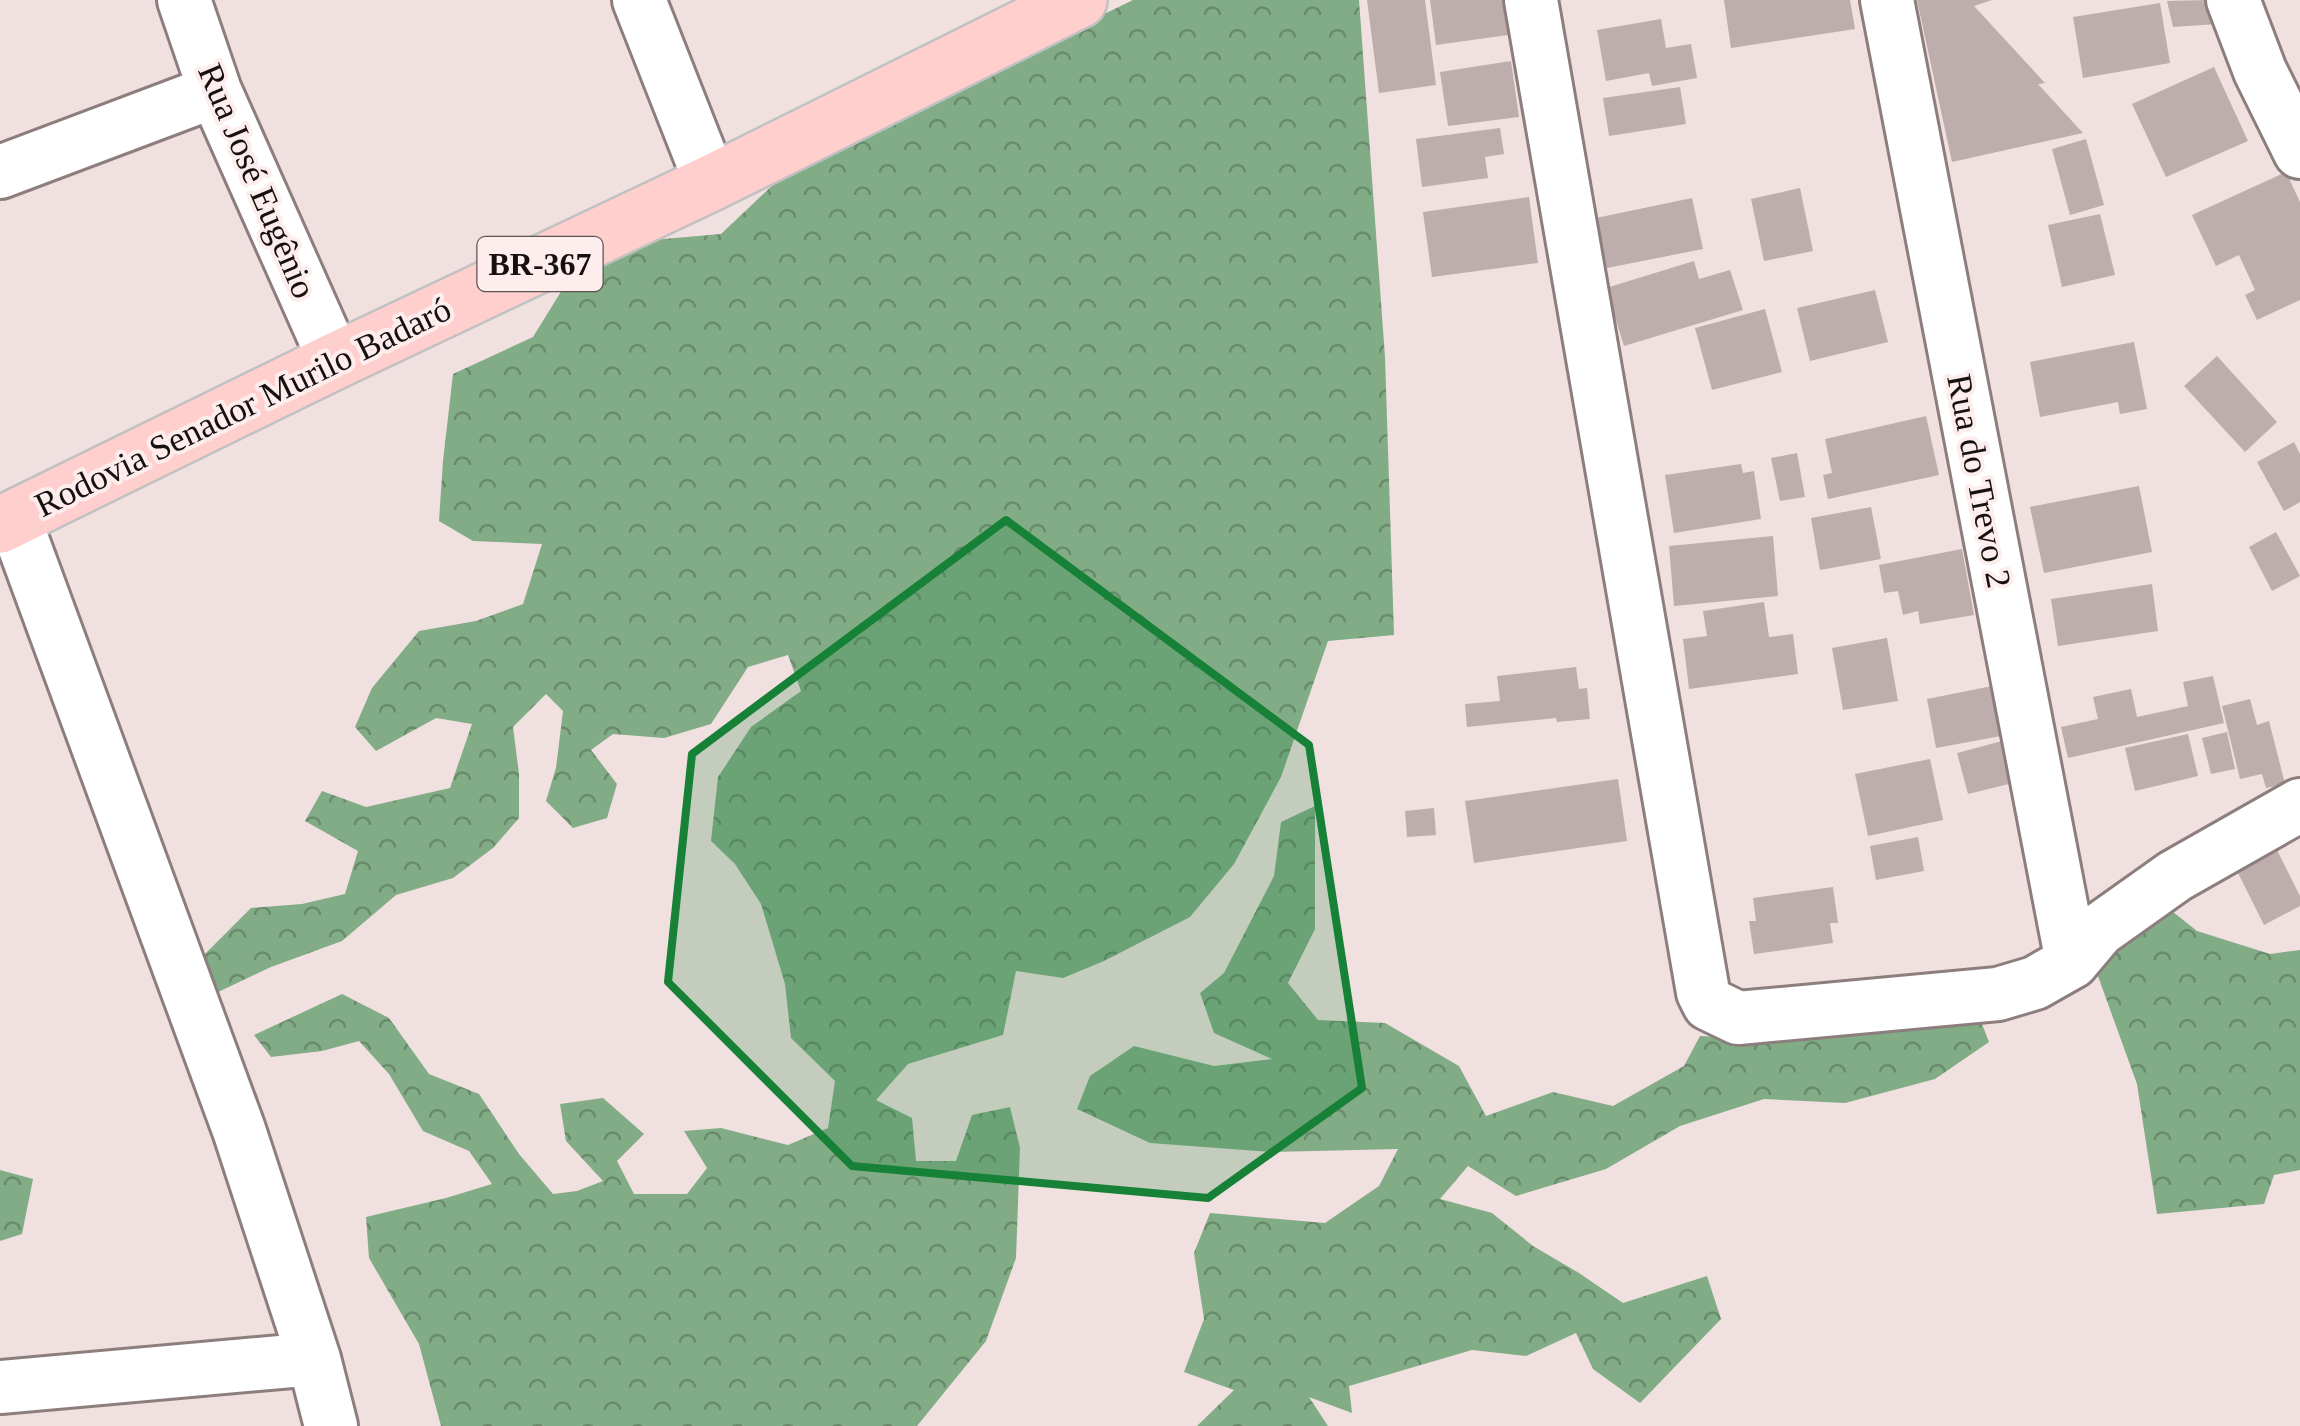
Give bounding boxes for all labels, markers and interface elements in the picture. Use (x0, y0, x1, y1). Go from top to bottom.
street label: Rua José Eugênio (190, 58, 324, 304)
road number: BR-367 (478, 237, 602, 291)
street label: Rodovia Senador Murilo Badaró (29, 289, 457, 525)
street label: Rua do Trevo 2 (1939, 371, 2019, 591)

